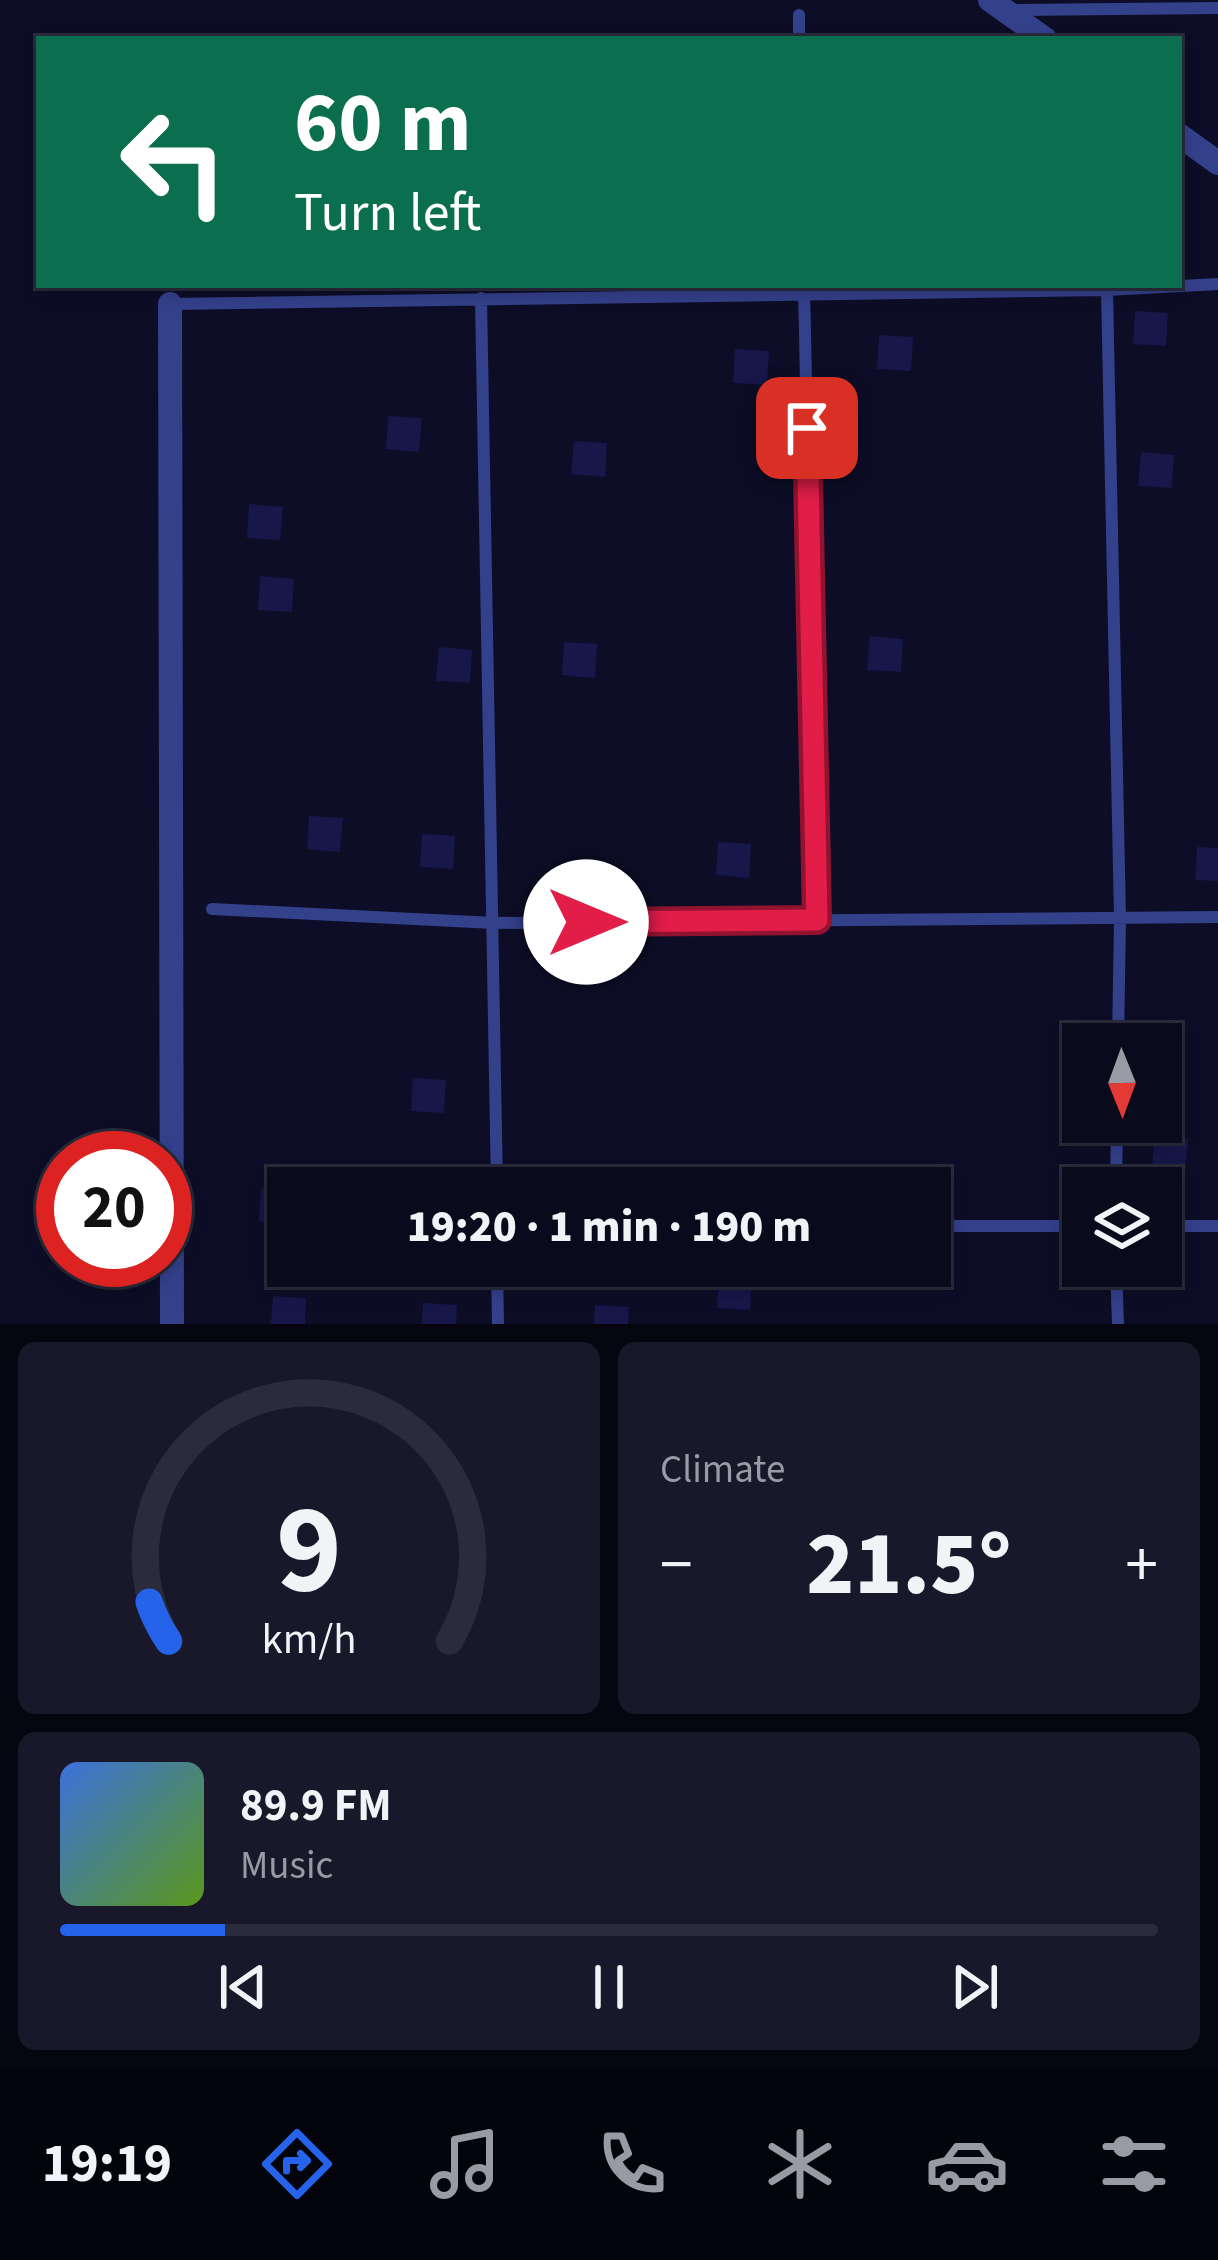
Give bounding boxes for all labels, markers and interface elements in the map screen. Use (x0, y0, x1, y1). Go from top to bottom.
text: 60 m (294, 64, 472, 184)
icon: left (96, 84, 252, 240)
text: Turn left (294, 175, 481, 252)
pin (756, 377, 858, 479)
icon: arrive (774, 395, 840, 461)
position arrow (523, 859, 649, 985)
north arrow (1062, 1023, 1182, 1143)
map controls (1062, 1023, 1182, 1287)
speed limit sign: 20 (36, 1131, 192, 1287)
button: layers (1062, 1167, 1182, 1287)
text: 19:20 · 1 min · 190 m (407, 1195, 811, 1259)
text: Climate (660, 1442, 785, 1498)
text: 9 (276, 1462, 342, 1640)
text: 21.5° (806, 1501, 1012, 1629)
text: − (660, 1518, 693, 1612)
text: + (1125, 1518, 1158, 1612)
text: km/h (261, 1609, 357, 1670)
text: 89.9 FM (240, 1774, 392, 1838)
text: Music (240, 1838, 333, 1894)
icon: previous (210, 1954, 276, 2020)
icon: pause (576, 1954, 642, 2020)
icon: next (942, 1954, 1008, 2020)
icon: directions (255, 2122, 339, 2206)
icon: music (423, 2122, 507, 2206)
icon: phone (590, 2122, 674, 2206)
icon: climate (758, 2122, 842, 2206)
icon: car (925, 2122, 1009, 2206)
icon: filters (1092, 2122, 1176, 2206)
text: 19:19 (42, 2126, 172, 2203)

